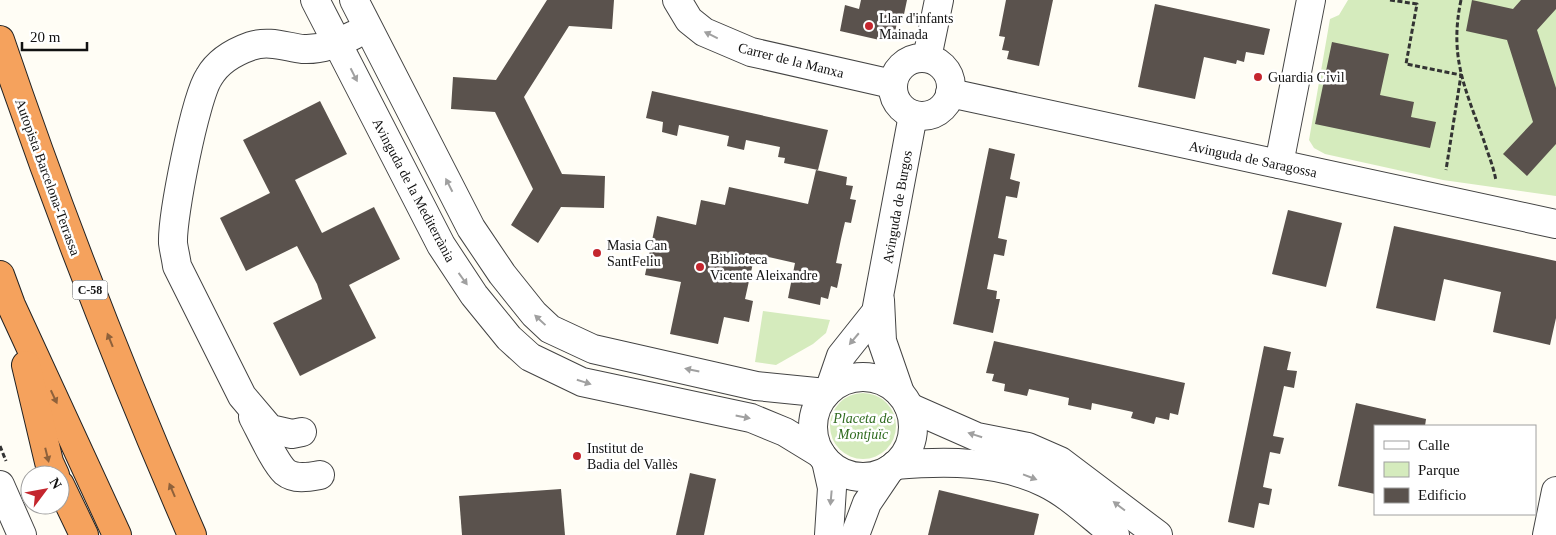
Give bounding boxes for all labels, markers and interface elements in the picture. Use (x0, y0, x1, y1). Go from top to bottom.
place label: Llar d'infants Mainada (879, 11, 953, 42)
scale bar (22, 20, 88, 52)
marker: Llar d'infants Mainada (863, 20, 875, 32)
text: 20 m (30, 29, 61, 45)
one-way arrow (703, 31, 718, 39)
street label: Carrer de la Manxa (736, 40, 846, 81)
one-way arrow (349, 67, 358, 82)
place label: Guardia Civil (1268, 70, 1345, 85)
marker: Guardia Civil (1252, 71, 1264, 83)
street label: Autopista Barcelona-Terrassa (12, 97, 83, 258)
street label: Avinguda de la Mediterrània (369, 116, 458, 265)
street label: Avinguda de Saragossa (1188, 139, 1319, 181)
street label: Avinguda de Burgos (880, 149, 915, 265)
one-way arrow (445, 178, 453, 193)
place label: Masia Can SantFeliu (607, 238, 667, 269)
marker: Masia Can SantFeliu (591, 247, 603, 259)
place label: Biblioteca Vicente Aleixandre (710, 252, 818, 283)
marker: Biblioteca Vicente Aleixandre (694, 261, 706, 273)
one-way arrow (458, 273, 468, 286)
road number: C-58 (72, 280, 108, 300)
one-way arrow (534, 314, 546, 326)
one-way arrow (849, 332, 860, 345)
one-way arrow (105, 333, 113, 347)
one-way arrow (683, 366, 699, 374)
one-way arrow (577, 378, 592, 386)
one-way arrow (50, 390, 58, 404)
park label: Placeta de Montjuïc (832, 411, 893, 442)
one-way arrow (735, 413, 751, 421)
legend (1374, 425, 1536, 515)
one-way arrow (968, 431, 983, 439)
text: Calle (1418, 437, 1450, 453)
place label: Institut de Badia del Vallès (587, 441, 678, 472)
one-way arrow (43, 447, 51, 462)
marker: Institut de Badia del Vallès (571, 450, 583, 462)
text: Parque (1418, 462, 1460, 478)
north arrow (20, 465, 70, 515)
one-way arrow (1023, 473, 1038, 481)
text: N (47, 475, 65, 492)
one-way arrow (168, 483, 176, 497)
text: Edificio (1418, 487, 1466, 503)
one-way arrow (827, 490, 835, 506)
one-way arrow (1112, 501, 1126, 511)

